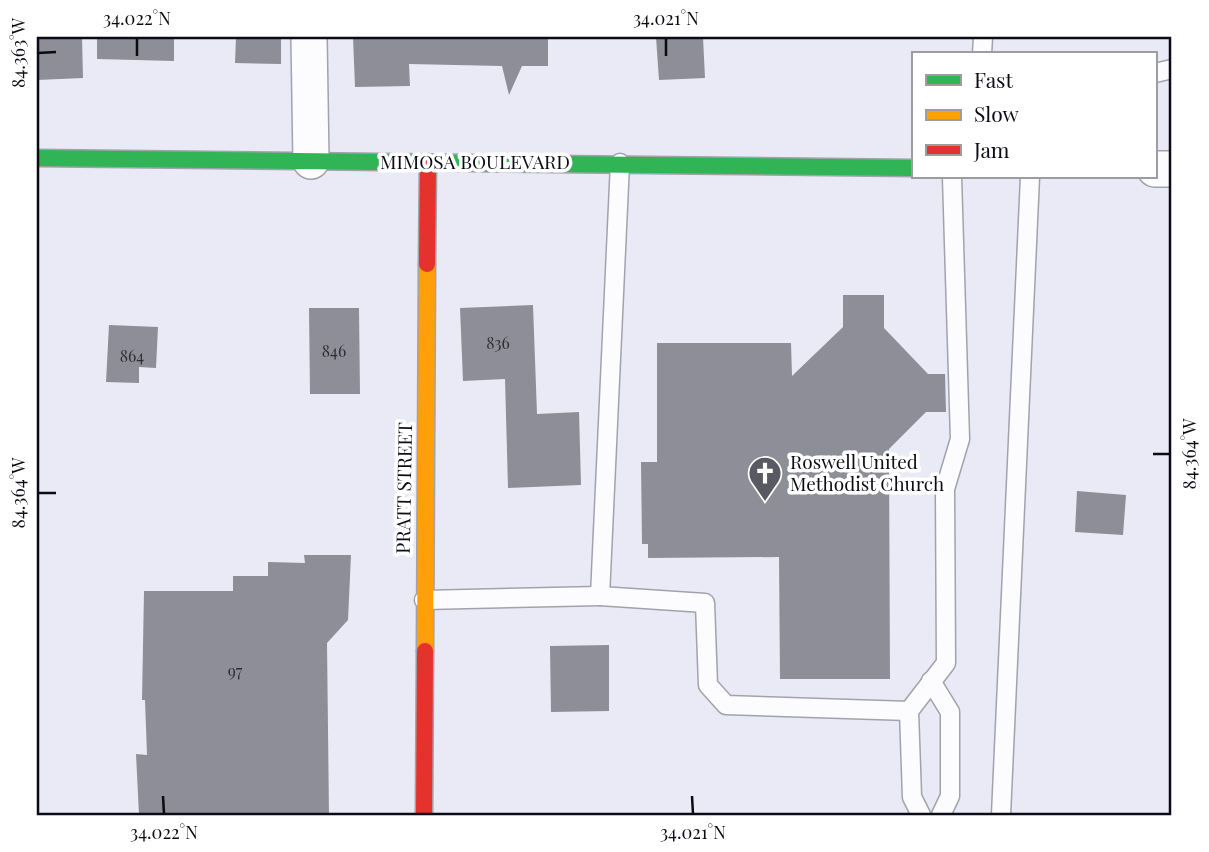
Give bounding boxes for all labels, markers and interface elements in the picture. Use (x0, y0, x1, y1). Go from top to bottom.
text: 34.022°N (103, 6, 171, 30)
text: 34.021°N (633, 6, 699, 30)
text: 84.363°W (6, 17, 30, 88)
legend (912, 52, 1156, 178)
text: Fast (974, 65, 1013, 93)
text: Slow (974, 99, 1019, 127)
text: Jam (973, 135, 1010, 163)
street label: MIMOSA BOULEVARD (380, 148, 570, 174)
house number: 836 (486, 332, 510, 353)
house number: 846 (322, 340, 346, 361)
house number: 864 (120, 345, 144, 366)
text: 84.364°W (1177, 418, 1201, 489)
street label: PRATT STREET (389, 422, 417, 554)
place label: Roswell United Methodist Church (790, 448, 944, 496)
church icon: Roswell United Methodist Church (746, 454, 784, 503)
text: 84.364°W (6, 457, 30, 528)
house number: 97 (228, 660, 243, 681)
text: 34.022°N (130, 820, 198, 844)
text: 34.021°N (660, 820, 726, 844)

